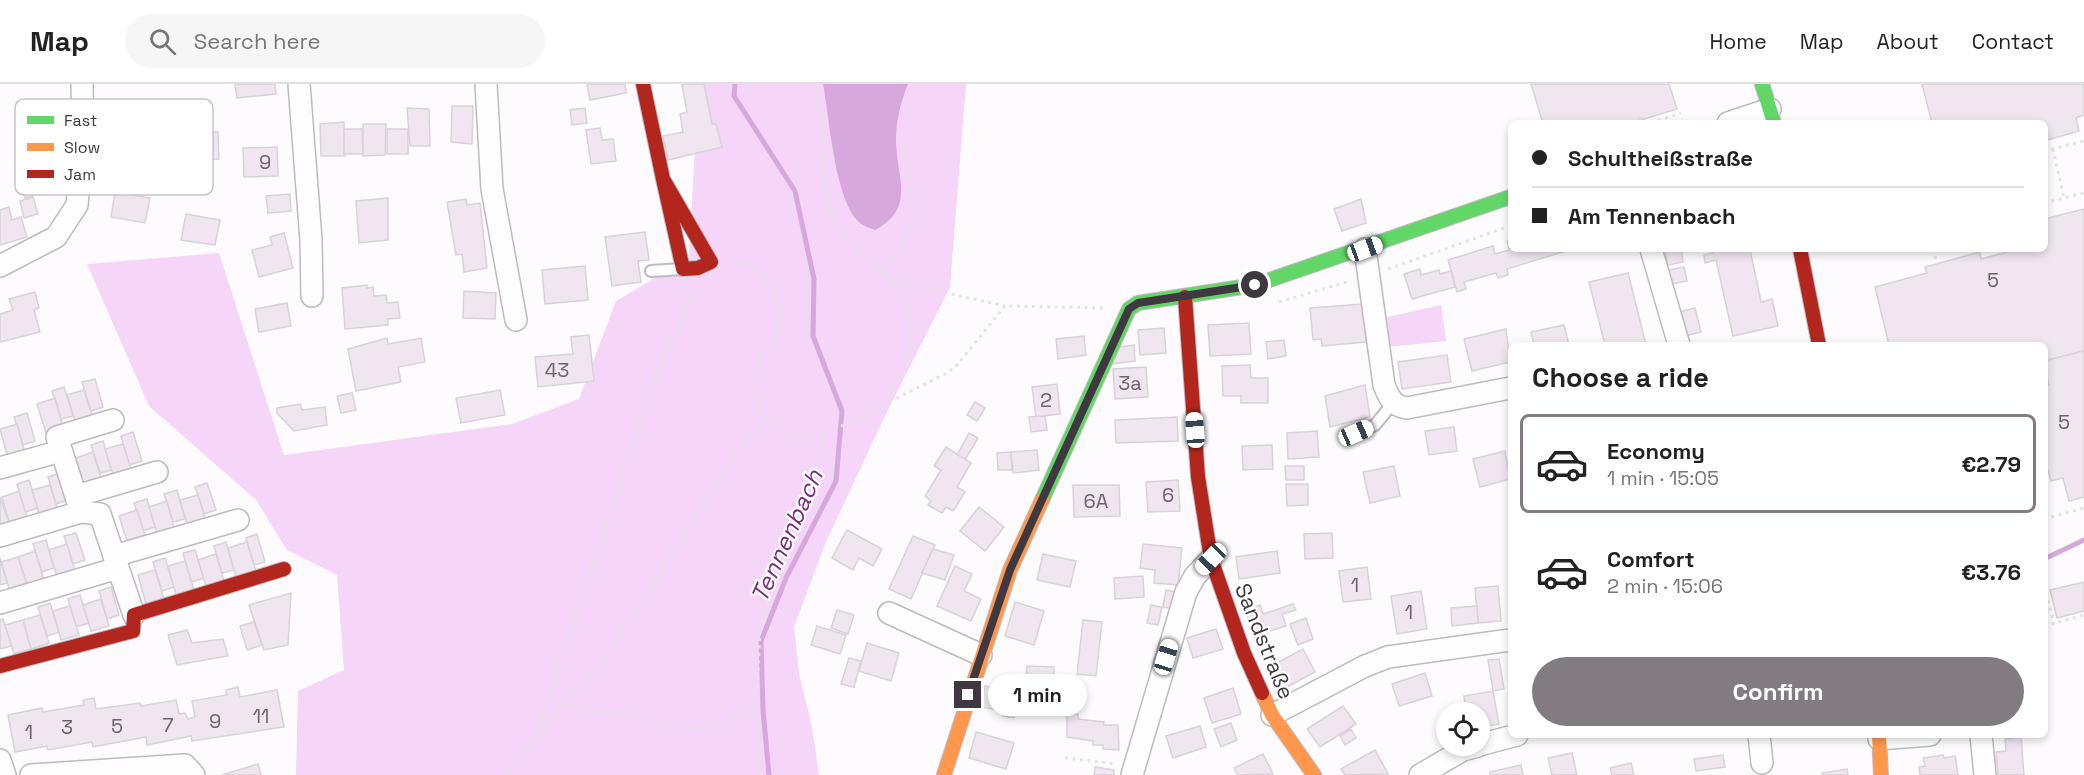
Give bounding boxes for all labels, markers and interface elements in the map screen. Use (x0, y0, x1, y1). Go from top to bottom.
search box (125, 14, 545, 68)
text: Map (30, 23, 89, 59)
icon: search (146, 25, 179, 58)
text: Search here (194, 27, 321, 55)
text: Home (1709, 28, 1767, 55)
text: Map (1800, 28, 1844, 55)
text: About (1877, 28, 1939, 55)
text: Contact (1972, 28, 2054, 55)
legend (15, 99, 213, 195)
text: Fast (64, 110, 97, 131)
text: Slow (64, 137, 100, 158)
text: Schultheißstraße (1568, 144, 1753, 172)
house number: 9 (259, 149, 271, 175)
text: Jam (64, 164, 96, 185)
text: Am Tennenbach (1568, 202, 1736, 230)
car (1345, 234, 1385, 264)
house number: 5 (1987, 267, 1999, 293)
route start (1241, 271, 1268, 298)
house number: 43 (545, 357, 569, 383)
text: Choose a ride (1532, 360, 1709, 395)
house number: 3a (1118, 370, 1142, 396)
house number: 2 (1040, 387, 1052, 413)
house number: 5 (2058, 409, 2070, 435)
car (1185, 411, 1205, 449)
car (1336, 417, 1376, 449)
icon: car (1535, 437, 1589, 491)
text: Economy (1607, 437, 1705, 465)
text: €2.79 (1961, 450, 2021, 478)
water label: Tennenbach (743, 463, 830, 607)
text: 1 min · 15:05 (1607, 465, 1719, 491)
house number: 6 (1162, 482, 1174, 508)
house number: 6A (1084, 488, 1109, 514)
car (1192, 540, 1230, 578)
icon: car (1535, 545, 1589, 599)
text: Comfort (1607, 545, 1695, 573)
text: €3.76 (1961, 558, 2021, 586)
house number: 1 (1351, 572, 1359, 598)
text: 2 min · 15:06 (1607, 573, 1723, 599)
street label: Sandstraße (1229, 579, 1301, 703)
house number: 1 (1405, 599, 1413, 625)
car (1152, 637, 1180, 677)
button: Confirm (1532, 657, 2024, 726)
callout: 1 min (989, 674, 1088, 716)
route end (954, 681, 981, 708)
text: 1 min (1013, 682, 1062, 708)
map controls (1436, 702, 1490, 756)
button: locate (1436, 702, 1490, 756)
house number: 11 (253, 703, 269, 729)
house number: 9 (209, 708, 221, 734)
house number: 7 (162, 712, 174, 738)
house number: 5 (111, 713, 123, 739)
house number: 3 (61, 714, 73, 740)
house number: 1 (25, 719, 33, 745)

